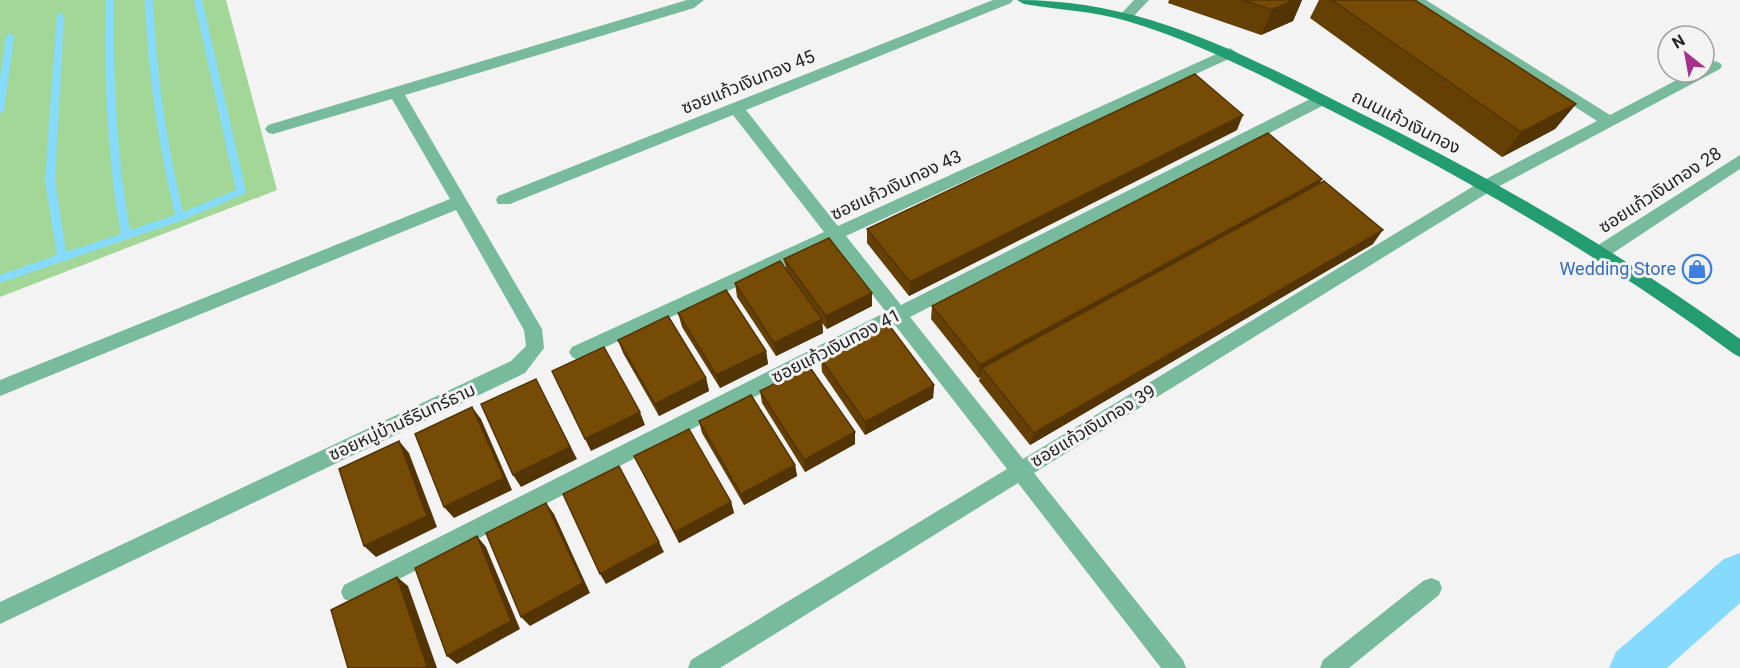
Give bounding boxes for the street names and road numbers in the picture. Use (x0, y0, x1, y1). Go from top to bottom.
street label: ซอยแก้วเงินทอง 45 (678, 45, 818, 118)
street label: ถนนแก้วเงินทอง (1348, 85, 1464, 158)
street label: ซอยแก้วเงินทอง 28 (1595, 142, 1725, 237)
street label: ซอยแก้วเงินทอง 43 (827, 145, 965, 224)
street label: ซอยแก้วเงินทอง 41 (768, 304, 904, 387)
street label: ซอยหมู่บ้านธีรินทร์ธาม (325, 378, 479, 467)
street label: ซอยแก้วเงินทอง 39 (1027, 380, 1159, 471)

